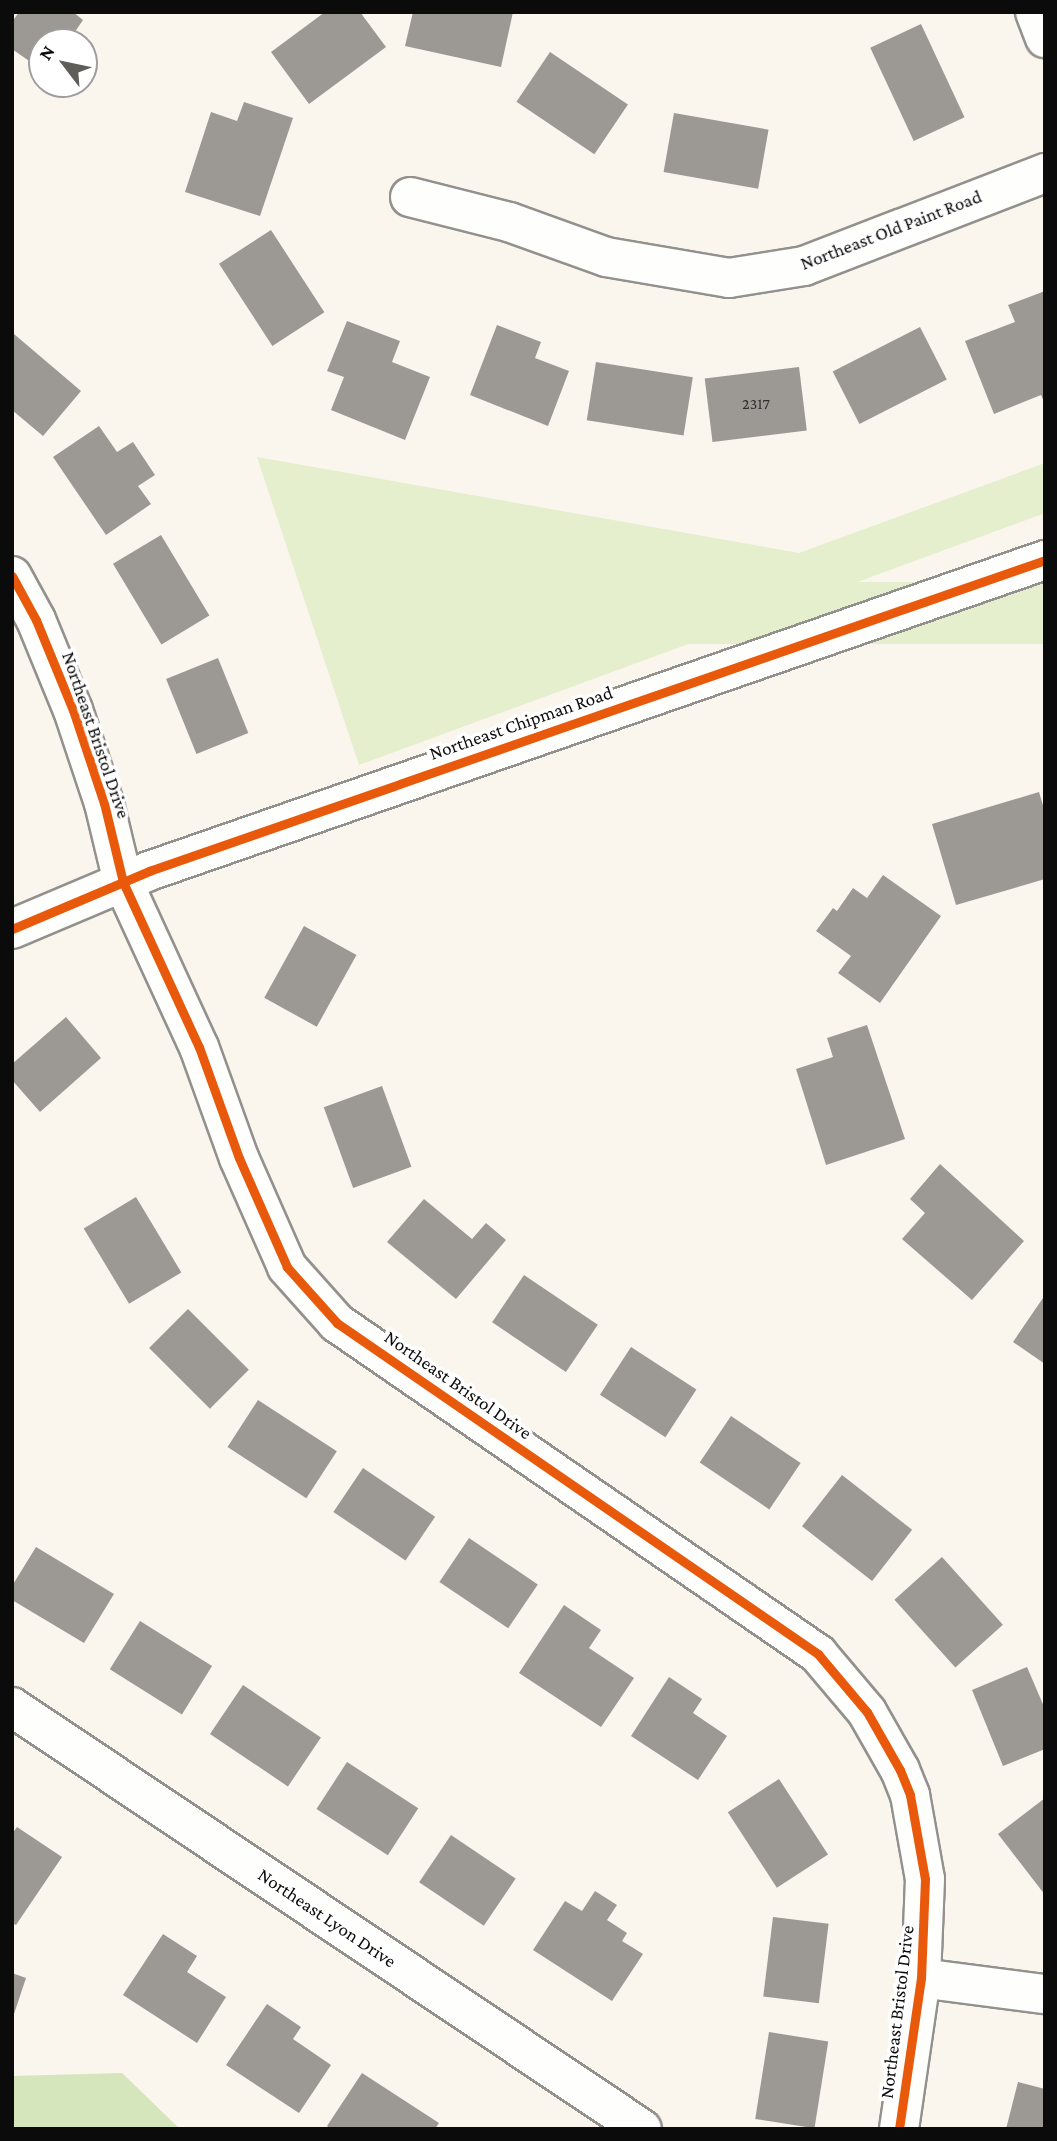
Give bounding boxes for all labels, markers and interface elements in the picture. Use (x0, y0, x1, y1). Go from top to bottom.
north arrow (28, 28, 98, 98)
text: N (34, 42, 59, 64)
street label: Northeast Old Paint Road (797, 185, 985, 275)
house number: 2317 (742, 394, 770, 414)
street label: Northeast Bristol Drive (57, 649, 135, 821)
street label: Northeast Chipman Road (426, 681, 616, 765)
street label: Northeast Bristol Drive (380, 1326, 536, 1444)
street label: Northeast Lyon Drive (254, 1863, 400, 1973)
street label: Northeast Bristol Drive (875, 1924, 919, 2100)

